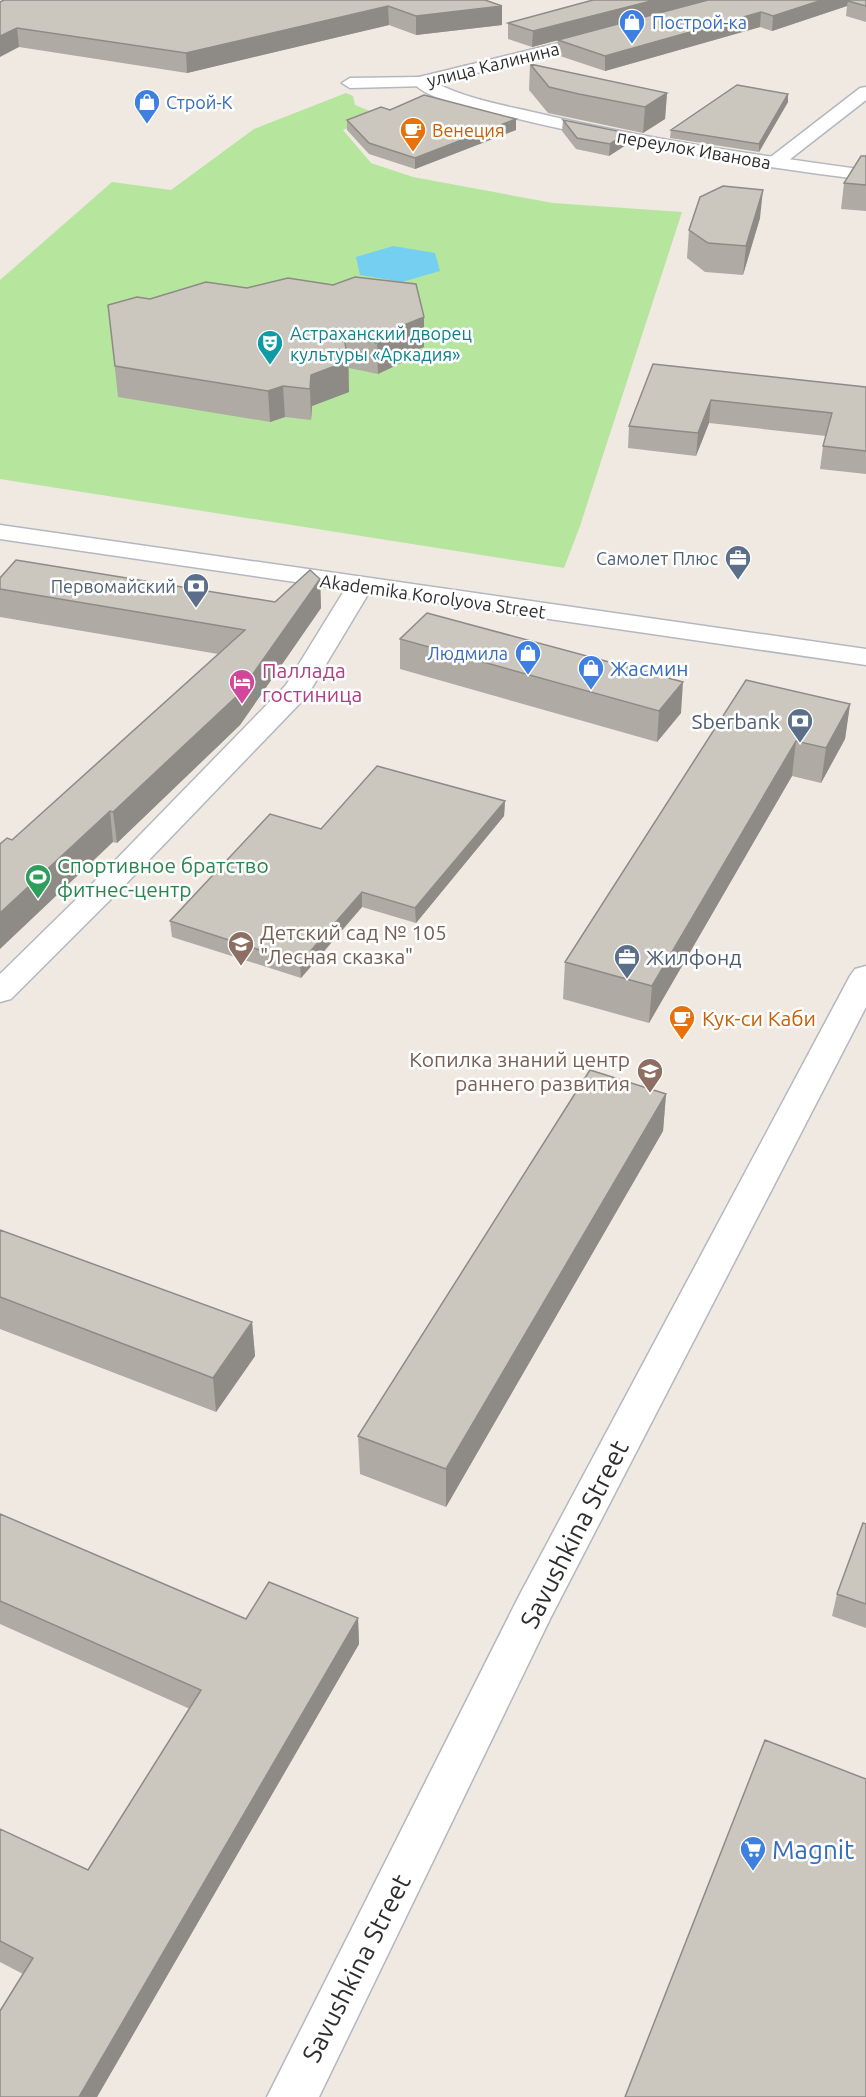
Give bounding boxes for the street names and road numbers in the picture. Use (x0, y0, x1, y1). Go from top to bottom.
street label: улица Калинина (425, 38, 561, 90)
street label: переулок Иванова (616, 126, 772, 172)
street label: Akademika Korolyova Street (319, 570, 547, 622)
street label: Savushkina Street (514, 1435, 634, 1633)
street label: Savushkina Street (296, 1869, 416, 2067)

